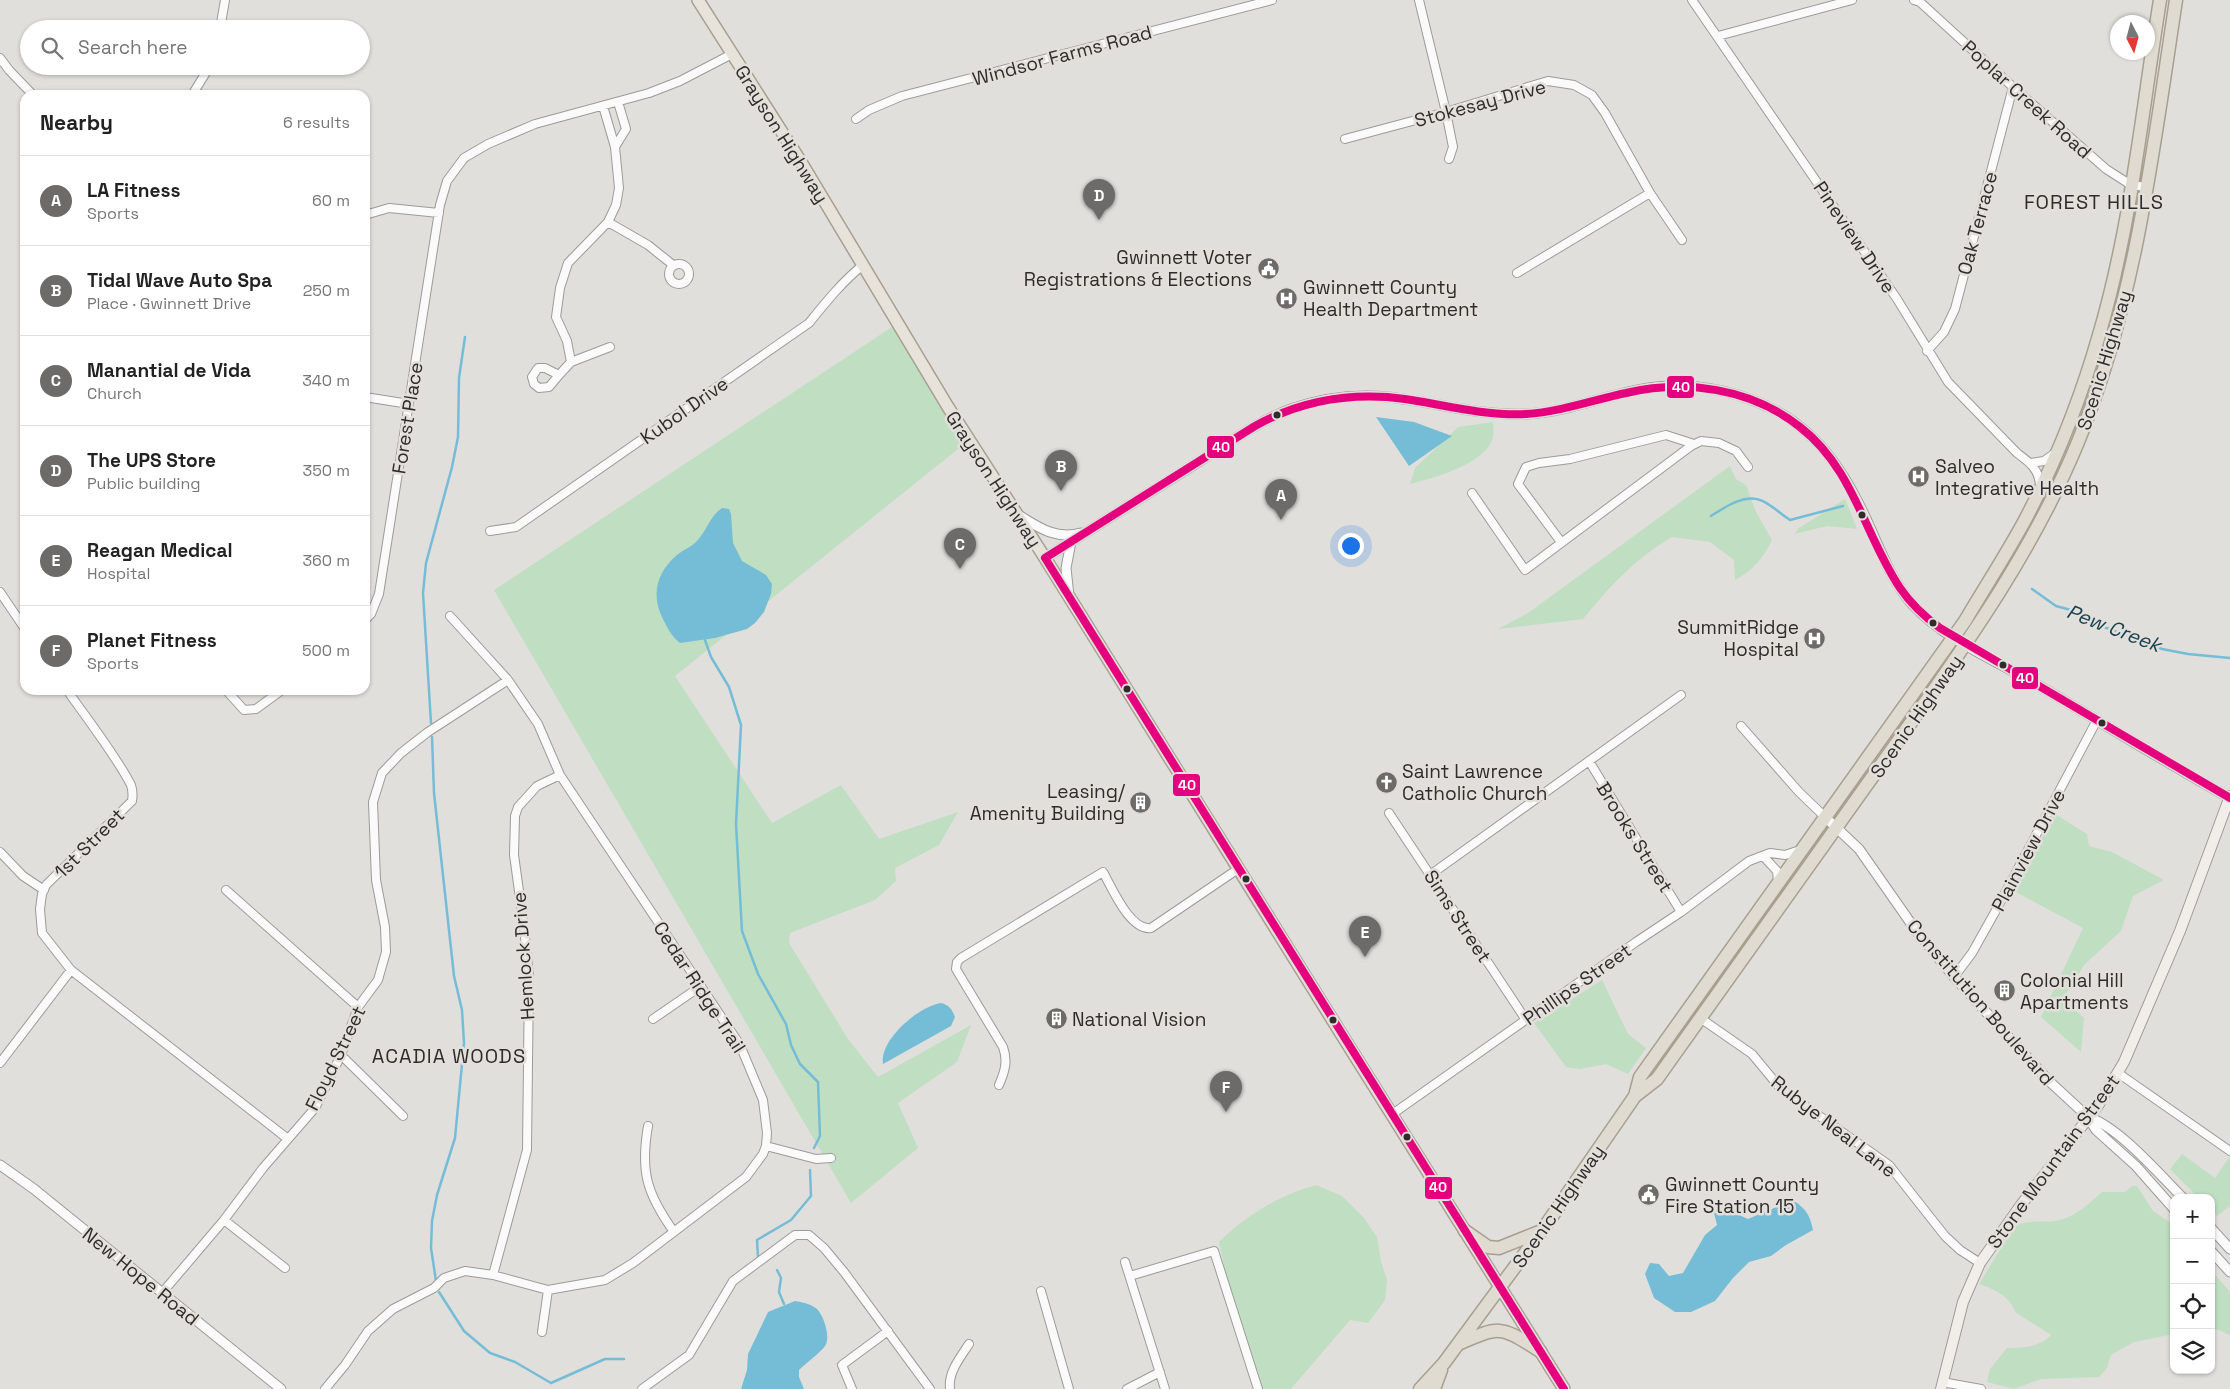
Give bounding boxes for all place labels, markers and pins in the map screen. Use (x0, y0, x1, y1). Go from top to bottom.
pin: D (1083, 179, 1115, 220)
place label: Gwinnett Voter Registrations & Elections (1024, 245, 1252, 292)
public building icon: Gwinnett Voter Registrations & Elections (1256, 256, 1280, 280)
place label: Gwinnett County Health Department (1303, 275, 1478, 322)
hospital icon: Gwinnett County Health Department (1275, 286, 1299, 310)
unlabelled marker (1272, 410, 1282, 420)
pin: B (1045, 450, 1077, 491)
place label: Salveo Integrative Health (1935, 454, 2099, 501)
hospital icon: Salveo Integrative Health (1907, 465, 1931, 489)
pin: A (1265, 479, 1297, 520)
unlabelled marker (1857, 510, 1867, 520)
pin: C (944, 528, 976, 569)
place label: SummitRidge Hospital (1677, 615, 1799, 662)
unlabelled marker (1928, 618, 1938, 628)
hospital icon: SummitRidge Hospital (1803, 626, 1827, 650)
unlabelled marker (1998, 660, 2008, 670)
unlabelled marker (1122, 684, 1132, 694)
unlabelled marker (2097, 718, 2107, 728)
place label: Saint Lawrence Catholic Church (1402, 759, 1547, 806)
church icon: Saint Lawrence Catholic Church (1374, 770, 1398, 794)
place label: Leasing/ Amenity Building (970, 779, 1126, 826)
building icon: Leasing/ Amenity Building (1129, 790, 1153, 814)
unlabelled marker (1241, 874, 1251, 884)
pin: E (1349, 916, 1381, 957)
place label: Colonial Hill Apartments (2020, 968, 2129, 1015)
building icon: Colonial Hill Apartments (1992, 979, 2016, 1003)
building icon: National Vision (1044, 1007, 1068, 1031)
place label: National Vision (1072, 1007, 1206, 1032)
unlabelled marker (1328, 1015, 1338, 1025)
pin: F (1210, 1071, 1242, 1112)
unlabelled marker (1402, 1132, 1412, 1142)
place label: Gwinnett County Fire Station 15 (1665, 1172, 1819, 1219)
public building icon: Gwinnett County Fire Station 15 (1637, 1183, 1661, 1207)

